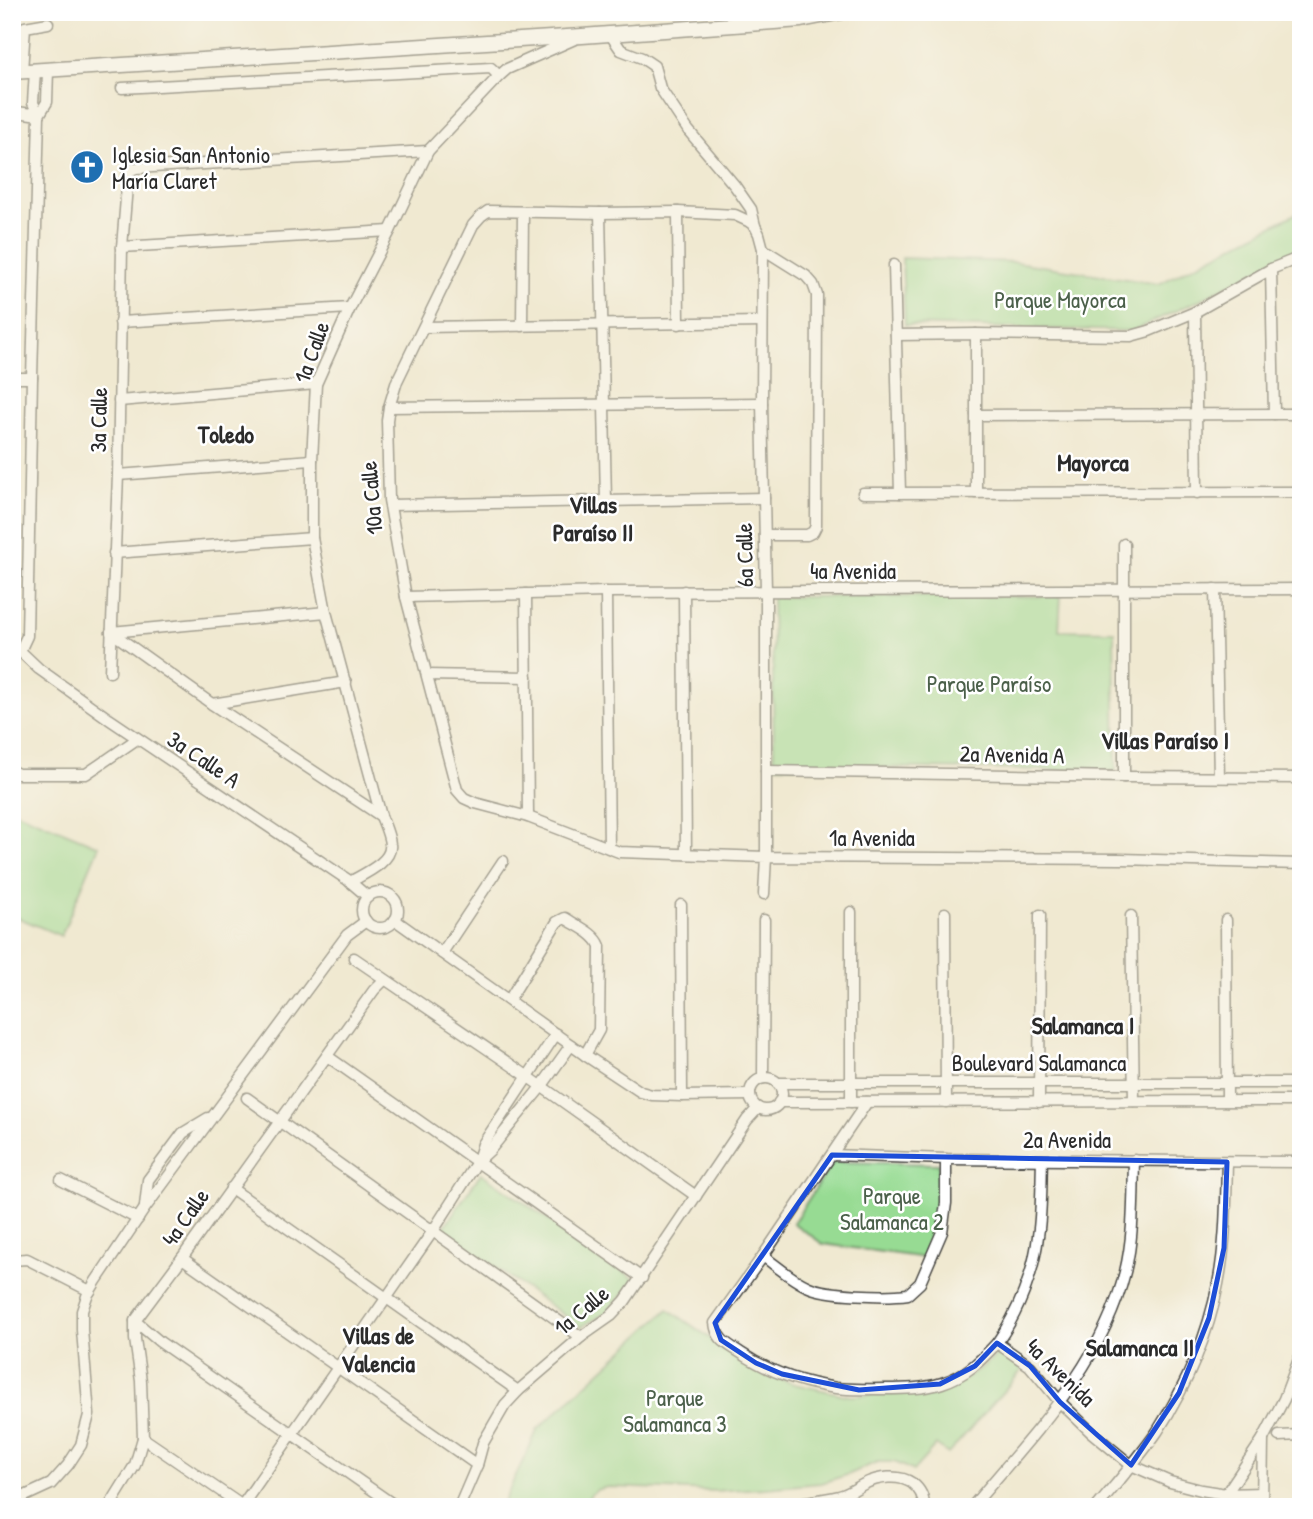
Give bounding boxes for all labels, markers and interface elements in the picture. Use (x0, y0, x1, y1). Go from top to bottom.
place label: Iglesia San Antonio María Claret (112, 139, 270, 196)
church icon: Iglesia San Antonio María Claret (68, 148, 106, 186)
park label: Parque Mayorca (994, 284, 1126, 315)
street label: 1a Calle (286, 317, 336, 387)
street label: 3a Calle (82, 387, 114, 453)
district label: Toledo (197, 418, 254, 450)
district label: Mayorca (1057, 446, 1129, 479)
street label: 10a Calle (352, 460, 390, 536)
district label: Villas Paraíso II (553, 488, 633, 548)
street label: 6a Calle (728, 523, 760, 587)
street label: 4a Avenida (810, 555, 896, 586)
park label: Parque Paraíso (927, 668, 1051, 699)
street label: 3a Calle A (161, 723, 247, 795)
district label: Villas Paraíso I (1101, 724, 1229, 756)
street label: 2a Avenida A (959, 738, 1065, 770)
street label: 1a Avenida (829, 822, 915, 853)
district label: Salamanca I (1032, 1009, 1134, 1041)
street label: Boulevard Salamanca (952, 1047, 1126, 1078)
street label: 2a Avenida (1023, 1124, 1111, 1155)
park label: Parque Salamanca 2 (840, 1180, 944, 1237)
street label: 4a Calle (154, 1182, 216, 1252)
street label: 1a Calle (547, 1278, 615, 1342)
district label: Villas de Valencia (341, 1319, 415, 1379)
street label: 4a Avenida (1019, 1331, 1103, 1413)
district label: Salamanca II (1086, 1331, 1194, 1363)
park label: Parque Salamanca 3 (623, 1382, 727, 1439)

